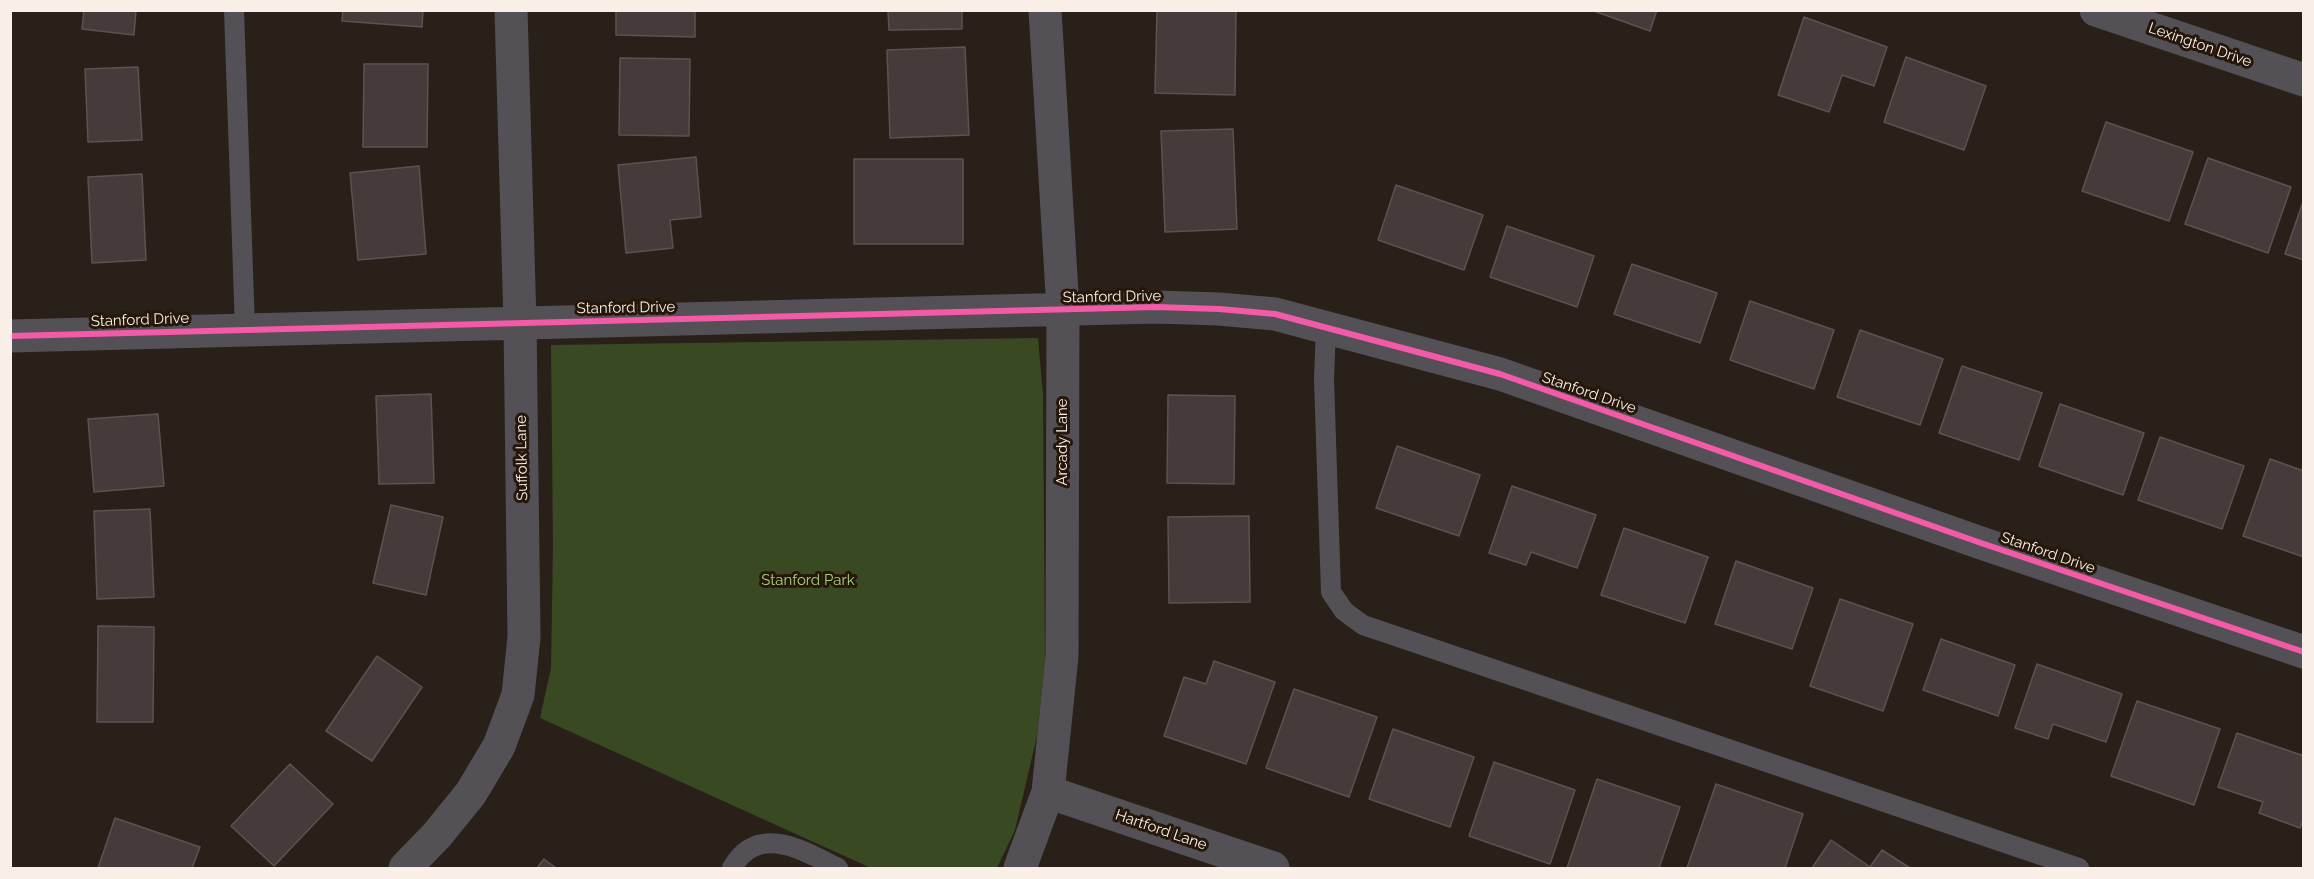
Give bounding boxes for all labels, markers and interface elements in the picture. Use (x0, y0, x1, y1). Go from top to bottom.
street label: Lexington Drive (2146, 19, 2254, 71)
street label: Stanford Drive (1063, 287, 1161, 307)
street label: Stanford Drive (577, 298, 675, 318)
street label: Stanford Drive (90, 309, 190, 331)
street label: Stanford Drive (1540, 368, 1638, 418)
street label: Arcady Lane (1053, 398, 1071, 486)
street label: Suffolk Lane (512, 415, 532, 501)
street label: Stanford Drive (1999, 528, 2097, 578)
park label: Stanford Park (761, 571, 855, 589)
street label: Hartford Lane (1113, 806, 1209, 854)

